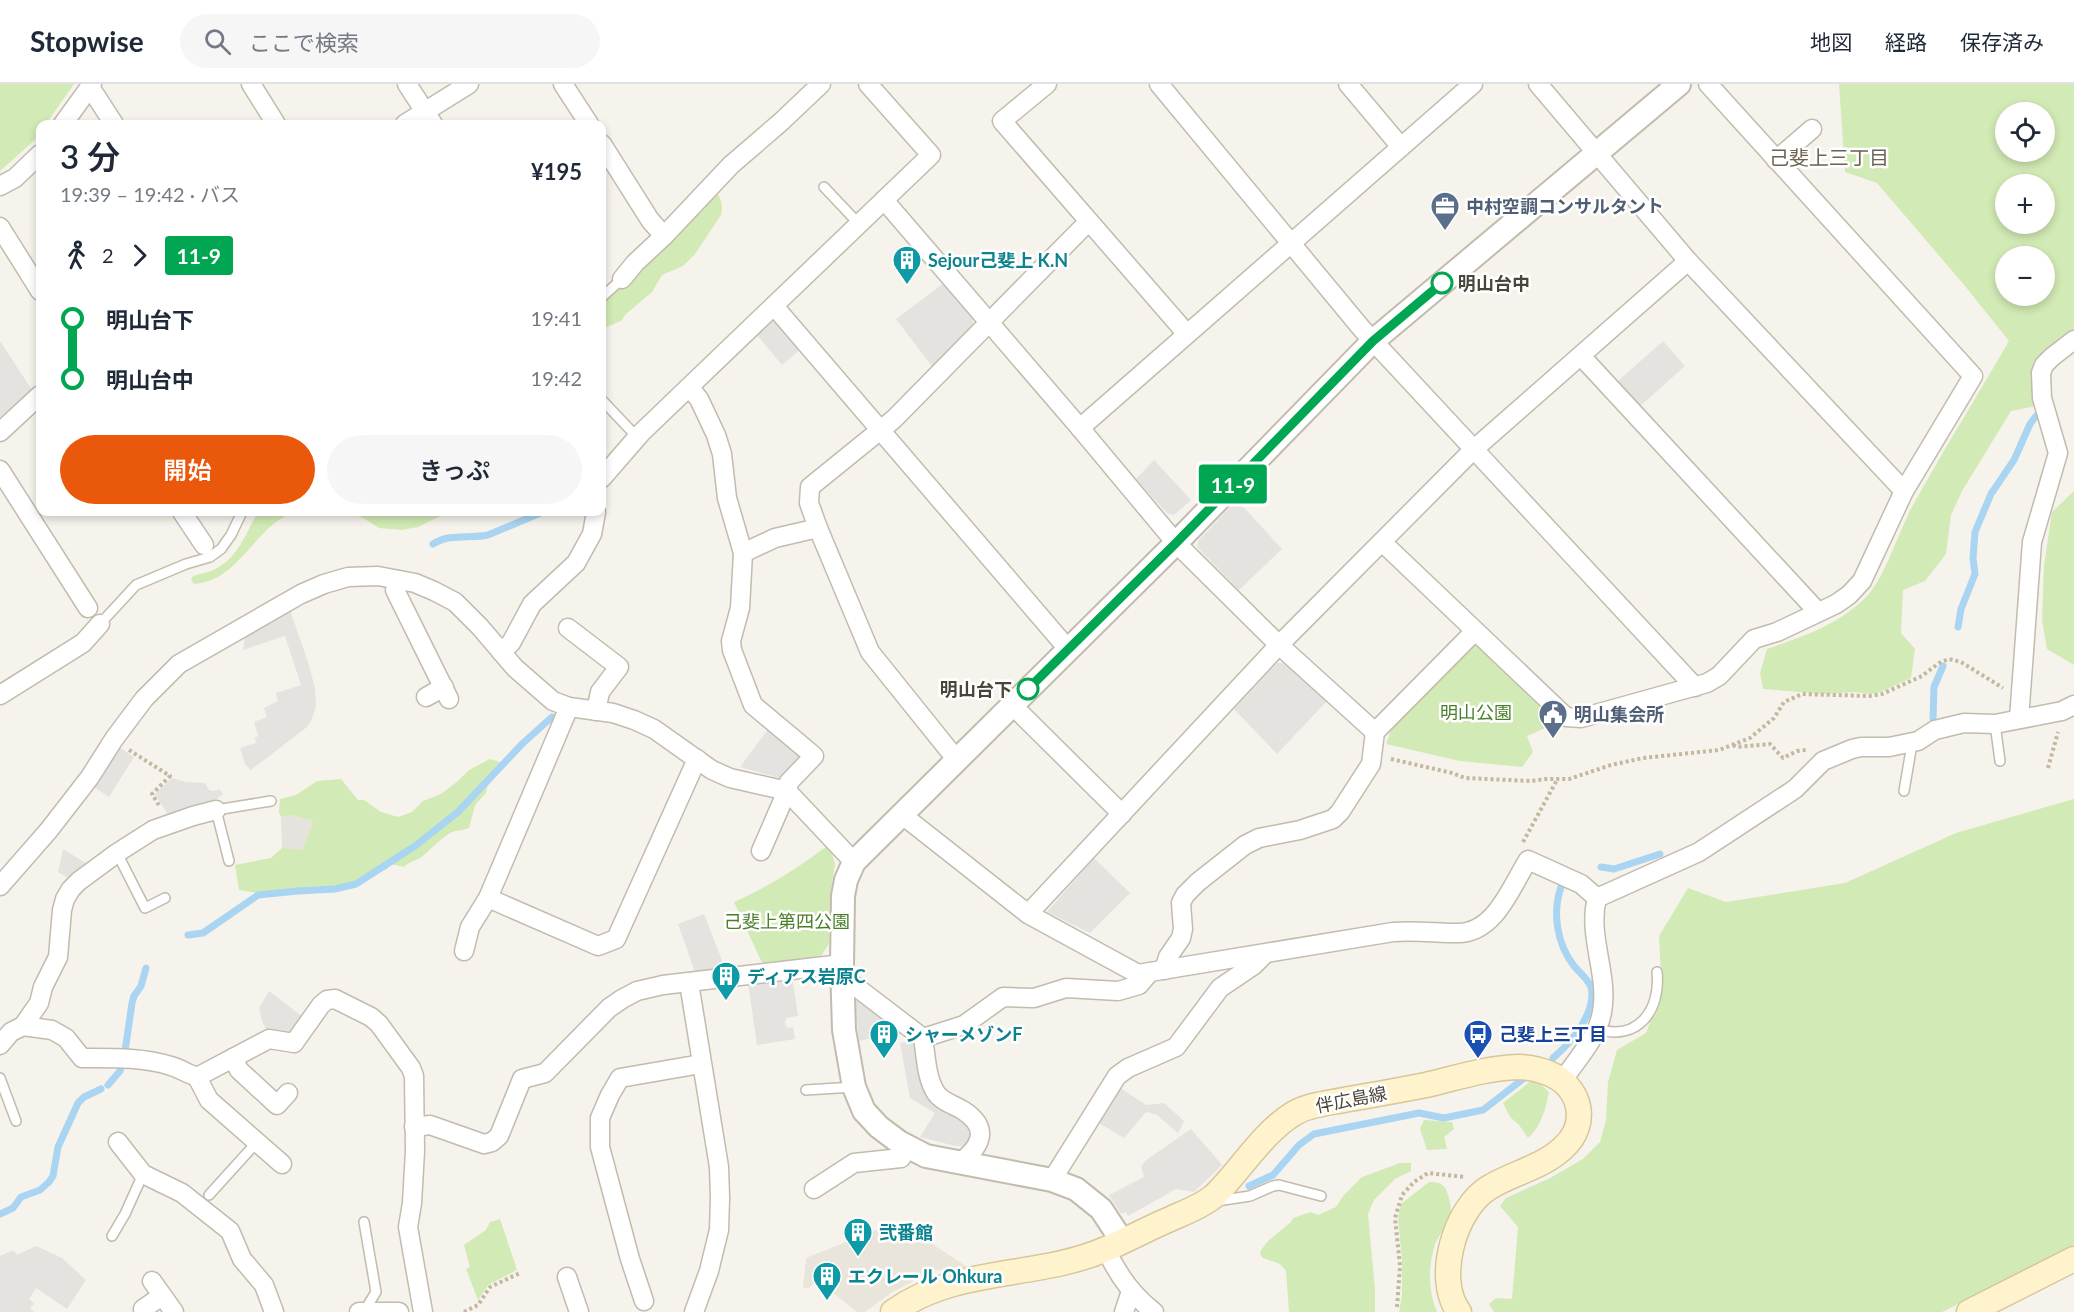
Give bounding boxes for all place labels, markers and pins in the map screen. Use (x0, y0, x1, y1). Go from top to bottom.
office icon: 中村空調コンサルタント (1429, 190, 1461, 232)
place label: 中村空調コンサルタント (1466, 195, 1664, 217)
building icon: Sejour己斐上 K.N (891, 244, 923, 286)
place label: Sejour己斐上 K.N (928, 249, 1068, 271)
marker: 明山台中 (1431, 272, 1453, 294)
place label: 明山台中 (1458, 272, 1530, 294)
place label: 明山台下 (940, 678, 1012, 700)
marker: 明山台下 (1017, 678, 1039, 700)
public building icon: 明山集会所 (1537, 698, 1569, 740)
place label: 明山集会所 (1574, 703, 1664, 725)
building icon: ディアス岩原C (710, 960, 742, 1002)
place label: ディアス岩原C (747, 965, 866, 987)
building icon: シャーメゾンF (868, 1018, 900, 1060)
bus stop icon: 己斐上三丁目 (1462, 1018, 1494, 1060)
place label: シャーメゾンF (905, 1023, 1022, 1045)
place label: 己斐上三丁目 (1499, 1023, 1607, 1045)
building icon: 弐番館 (842, 1216, 874, 1258)
place label: 弐番館 (879, 1221, 933, 1243)
building icon: エクレール Ohkura (811, 1260, 843, 1302)
place label: エクレール Ohkura (848, 1265, 1002, 1287)

